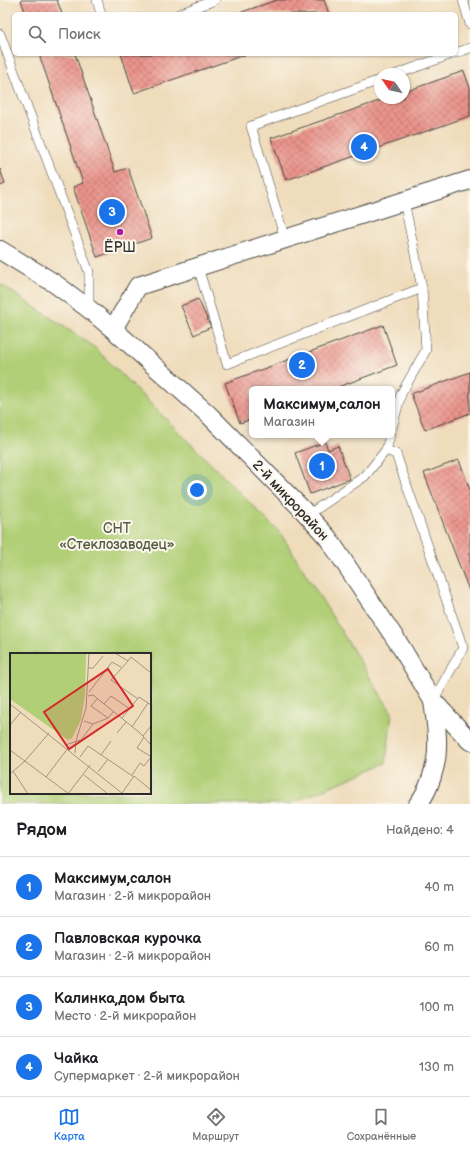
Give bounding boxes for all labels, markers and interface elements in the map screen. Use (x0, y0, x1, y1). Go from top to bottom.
search box (12, 12, 458, 56)
icon: search (26, 23, 48, 45)
text: Поиск (58, 25, 101, 44)
north arrow (374, 68, 410, 104)
pin: 4 (351, 132, 377, 162)
pin: 3 (99, 197, 125, 227)
marker: ЁРШ (115, 227, 125, 237)
place label: ЁРШ (104, 238, 136, 256)
pin: 2 (289, 350, 315, 380)
popup (249, 386, 395, 438)
text: Максимум,салон (263, 395, 381, 414)
text: Магазин (263, 414, 315, 430)
pin: 1 (309, 451, 335, 481)
street label: 2-й микрорайон (249, 456, 332, 544)
your location (187, 480, 207, 500)
park label: СНТ «Стеклозаводец» (59, 520, 175, 553)
inset map (10, 653, 151, 794)
text: Рядом (16, 820, 67, 840)
text: Найдено: 4 (386, 822, 454, 838)
text: Максимум,салон (54, 869, 171, 888)
text: 1 (26, 879, 32, 895)
text: 40 m (424, 879, 454, 895)
text: Магазин · 2-й микрорайон (54, 888, 211, 904)
text: Павловская курочка (54, 929, 201, 948)
text: 2 (25, 939, 33, 955)
text: 60 m (424, 939, 454, 955)
text: Магазин · 2-й микрорайон (54, 948, 211, 964)
text: Калинка,дом быта (54, 989, 185, 1008)
text: 3 (25, 999, 33, 1015)
text: 100 m (419, 999, 454, 1015)
text: Место · 2-й микрорайон (54, 1008, 196, 1024)
text: Чайка (54, 1049, 98, 1068)
text: 4 (25, 1059, 33, 1075)
text: 130 m (419, 1059, 454, 1075)
text: Супермаркет · 2-й микрорайон (54, 1068, 240, 1084)
tab: Карта (54, 1106, 85, 1143)
tab: Маршрут (192, 1106, 239, 1143)
tab: Сохранённые (347, 1106, 416, 1143)

